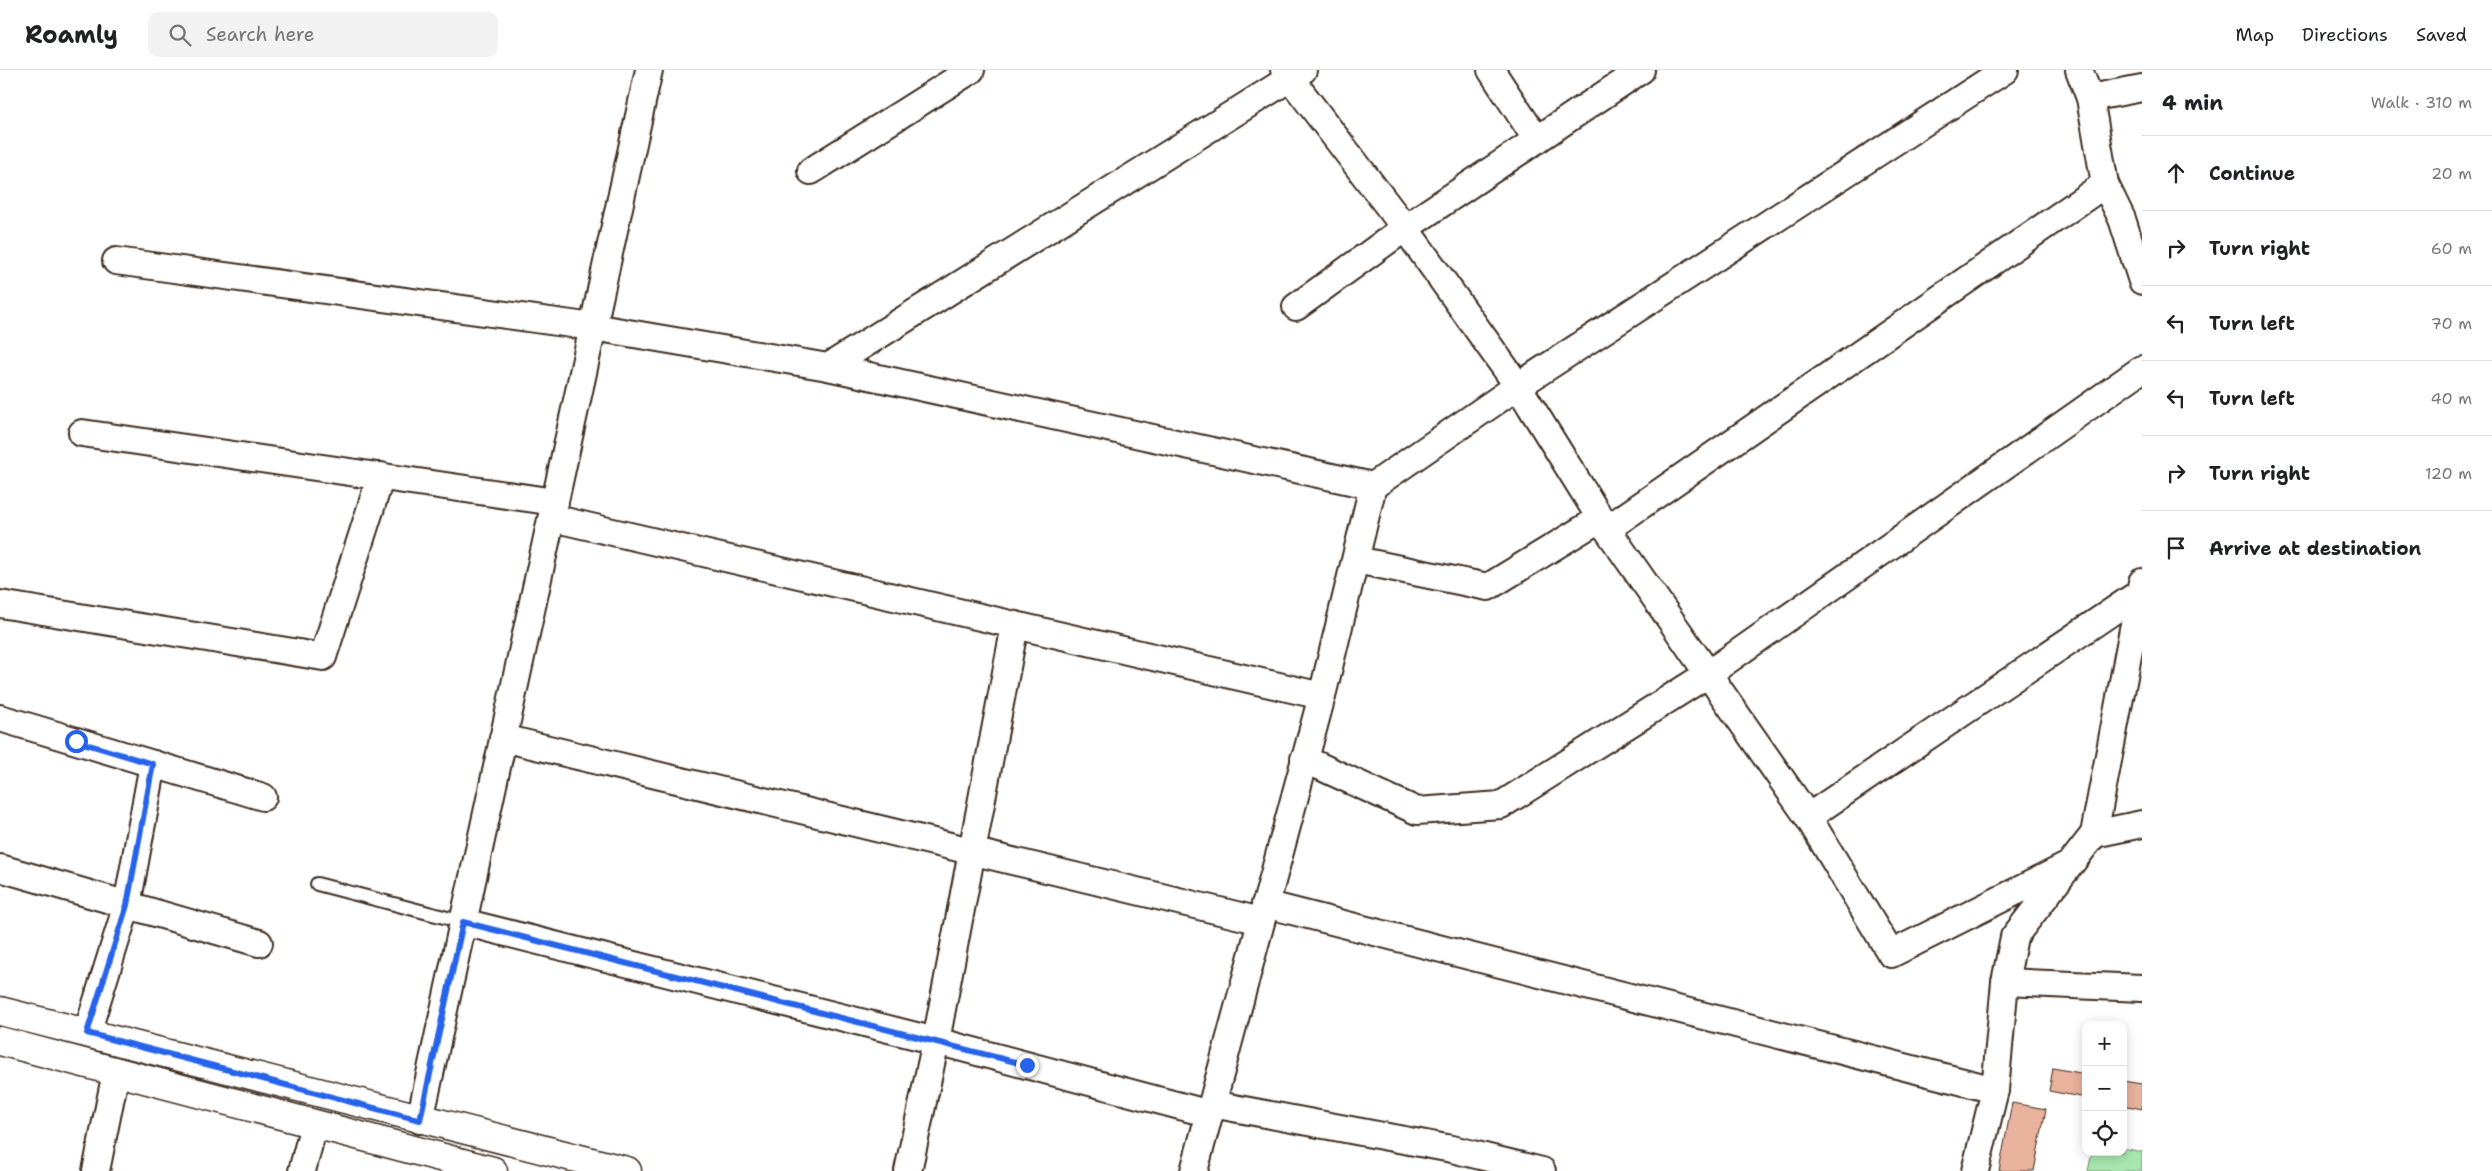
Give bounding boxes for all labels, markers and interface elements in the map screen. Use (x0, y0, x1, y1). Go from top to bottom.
search box (148, 12, 498, 57)
text: Roamly (25, 19, 118, 51)
icon: search (166, 21, 194, 49)
text: Search here (206, 22, 315, 47)
text: Map (2236, 23, 2274, 47)
text: Directions (2302, 23, 2388, 47)
text: Saved (2416, 23, 2467, 47)
text: 4 min (2162, 89, 2223, 117)
text: Walk · 310 m (2371, 92, 2472, 113)
icon: ahead (2162, 159, 2190, 187)
text: Continue (2209, 161, 2295, 186)
text: 20 m (2431, 163, 2472, 184)
icon: right (2162, 234, 2190, 262)
text: Turn right (2209, 236, 2310, 261)
text: 60 m (2431, 238, 2472, 259)
icon: left (2162, 309, 2190, 337)
text: Turn left (2209, 311, 2295, 336)
text: 70 m (2431, 313, 2472, 334)
icon: left (2162, 384, 2190, 412)
text: Turn left (2209, 386, 2295, 411)
text: 40 m (2430, 388, 2472, 409)
icon: right (2162, 459, 2190, 487)
text: Turn right (2209, 461, 2310, 486)
text: 120 m (2425, 463, 2472, 484)
icon: arrive (2162, 534, 2190, 562)
text: Arrive at destination (2209, 536, 2421, 561)
route start (65, 730, 88, 753)
map controls (2082, 1021, 2127, 1156)
button: + (2082, 1021, 2127, 1066)
route end (1016, 1054, 1039, 1077)
button: − (2082, 1066, 2127, 1111)
button: locate (2082, 1111, 2127, 1156)

